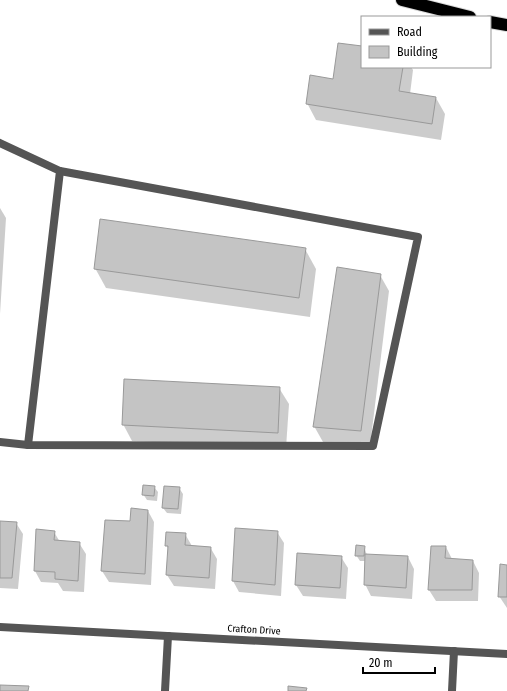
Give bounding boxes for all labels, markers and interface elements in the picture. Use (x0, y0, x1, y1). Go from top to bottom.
legend (361, 16, 491, 68)
text: Road (397, 25, 422, 39)
text: Building (397, 45, 438, 59)
street label: Crafton Drive (227, 623, 281, 637)
scale bar (363, 649, 435, 675)
text: 20 m (369, 656, 393, 670)

